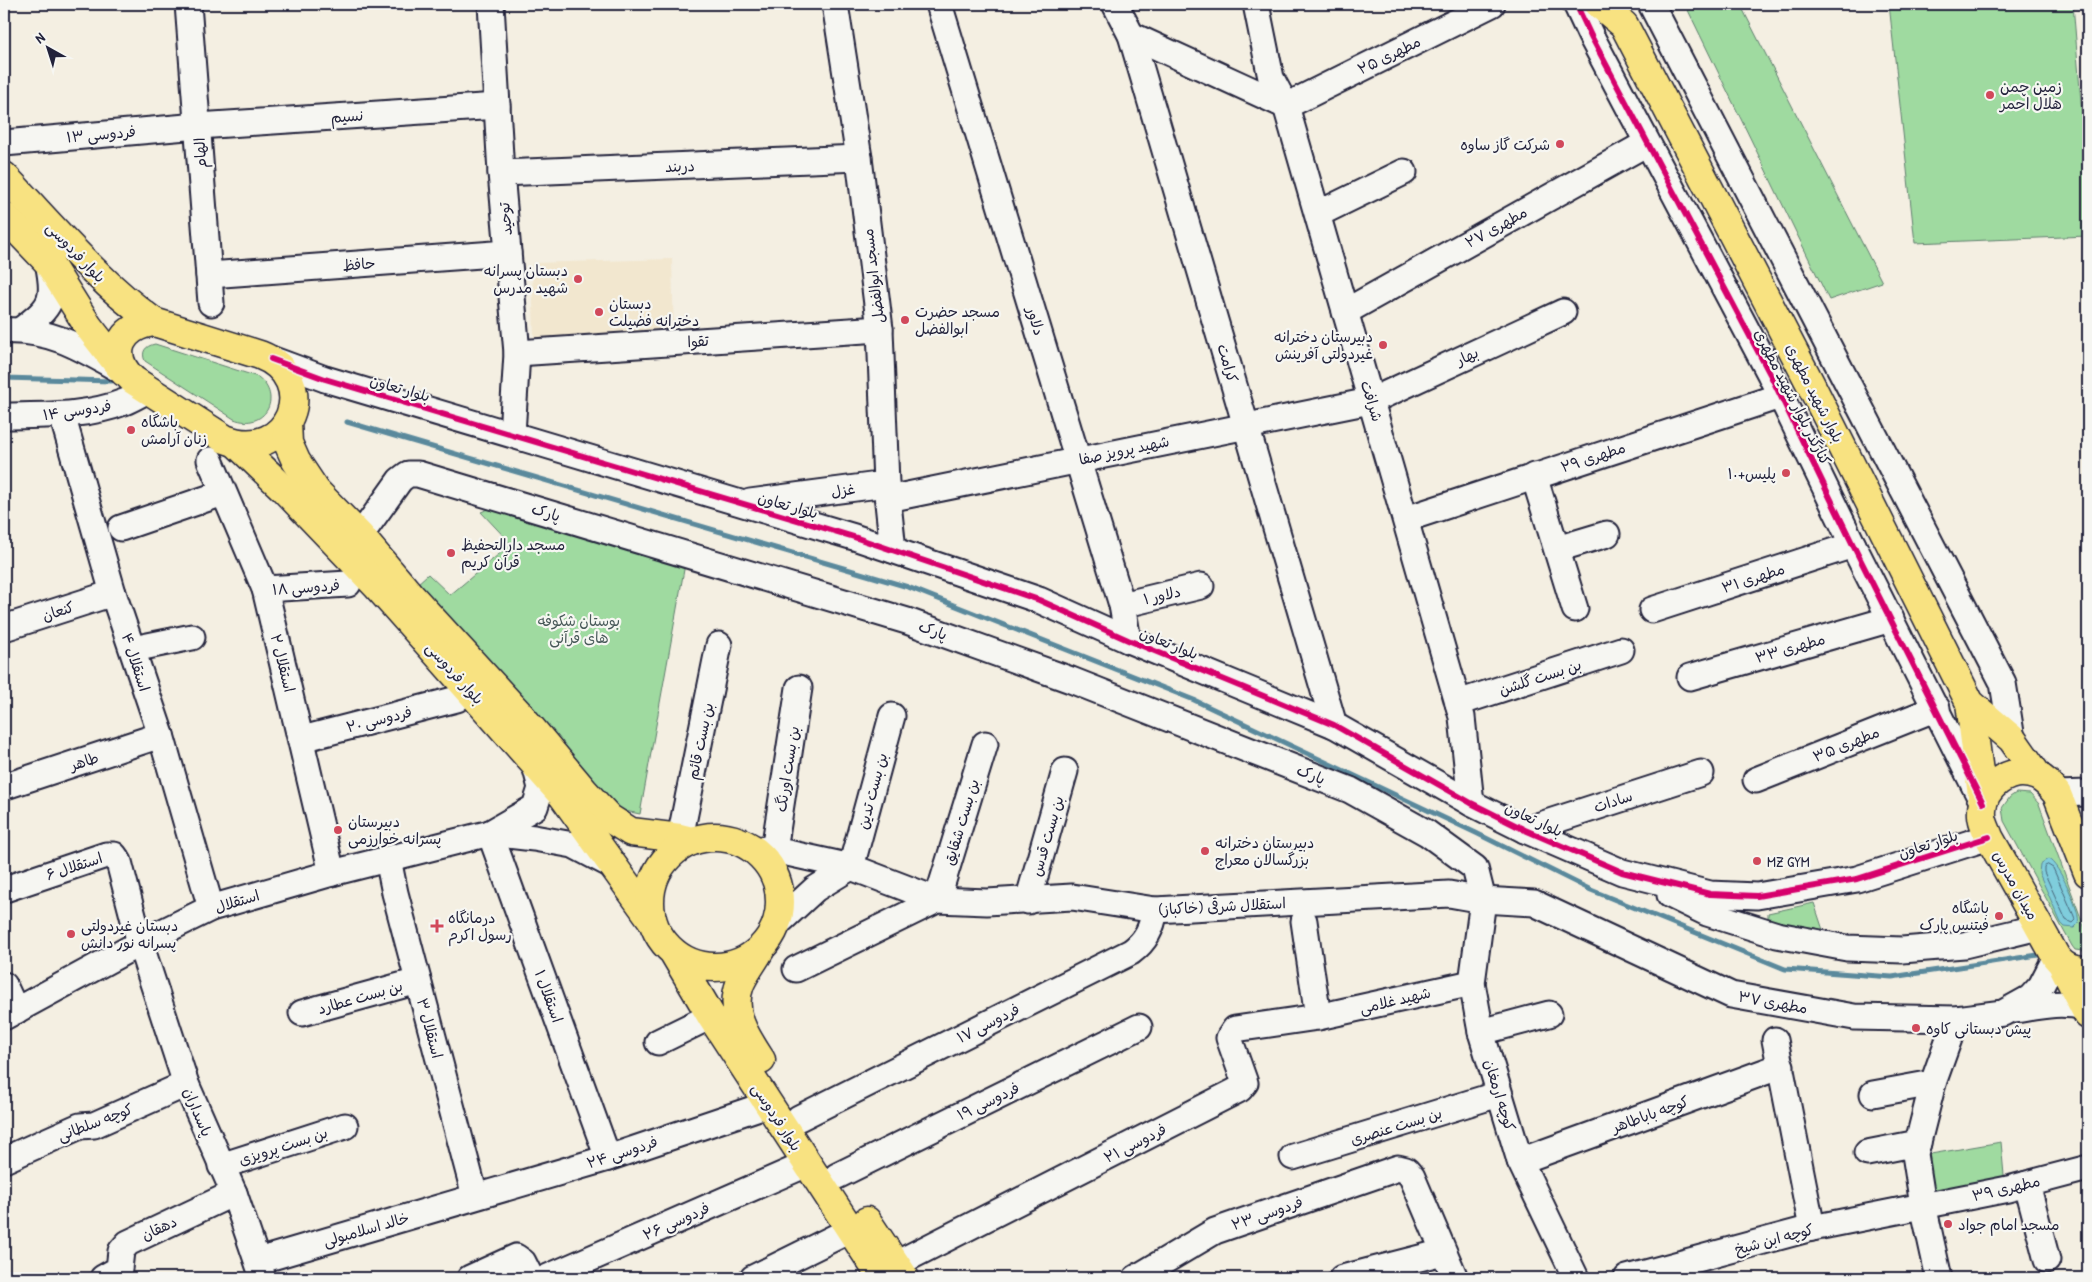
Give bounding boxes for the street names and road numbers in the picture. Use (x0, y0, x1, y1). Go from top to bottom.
street label: مطهری ۲۵ (1354, 31, 1424, 79)
street label: نسیم (330, 104, 364, 130)
street label: فردوسی ۱۳ (65, 120, 137, 148)
street label: الهام (188, 137, 214, 169)
street label: دربند (665, 155, 695, 177)
street label: توحید (493, 201, 517, 236)
street label: مطهری ۲۷ (1461, 201, 1531, 253)
street label: بلوار فردوسی (42, 217, 110, 287)
street label: مسجد ابوالفضل (857, 227, 889, 325)
street label: حافظ (342, 252, 376, 276)
street label: دلاور (1021, 303, 1050, 338)
street label: کنارگذر بلوار شهید مطهری (1750, 325, 1836, 469)
street label: تقوا (687, 330, 710, 352)
street label: بلوار شهید مطهری (1781, 340, 1849, 446)
street label: کرامت (1212, 341, 1244, 385)
street label: بهار (1451, 342, 1482, 371)
street label: بلوار تعاون (368, 369, 432, 407)
street label: شرافت (1356, 378, 1388, 424)
street label: فردوسی ۱۴ (41, 395, 113, 425)
street label: شهید پرویز صفا (1077, 430, 1171, 470)
street label: مطهری ۲۹ (1558, 437, 1628, 477)
street label: غزل (829, 478, 857, 502)
street label: بلوار تعاون (756, 486, 820, 524)
street label: پارک (529, 498, 563, 526)
street label: مطهری ۳۱ (1719, 558, 1787, 598)
street label: فردوسی ۱۸ (271, 574, 341, 600)
street label: دلاور ۱ (1141, 581, 1183, 609)
street label: کنعان (39, 596, 77, 626)
street label: پارک (916, 615, 950, 645)
street label: بلوار تعاون (1137, 622, 1201, 664)
street label: مطهری ۳۳ (1752, 628, 1828, 668)
street label: استقلال ۴ (117, 630, 155, 694)
street label: استقلال ۲ (266, 632, 300, 694)
street label: بلوار فردوسی (421, 637, 489, 709)
street label: بن بست گلشن (1496, 654, 1584, 700)
street label: فردوسی ۲۰ (344, 701, 414, 737)
street label: بن بست قائم (682, 701, 720, 782)
street label: مطهری ۳۵ (1810, 721, 1882, 767)
street label: بن بست اورنگ (770, 724, 804, 814)
street label: طاهر (65, 746, 101, 776)
street label: بن بست تدین (852, 750, 892, 832)
street label: پارک (1294, 759, 1328, 789)
street label: بن بست شقایق (938, 776, 984, 868)
street label: سادات (1591, 785, 1635, 817)
street label: بن بست قدس (1025, 793, 1069, 879)
street label: بلوار تعاون (1502, 796, 1566, 842)
street label: بلوار تعاون (1895, 825, 1961, 863)
street label: میدان مدرس (1988, 846, 2044, 924)
street label: استقلال ۶ (43, 847, 105, 885)
street label: استقلال (212, 884, 262, 918)
street label: استقلال شرقی (خاکباز) (1158, 892, 1286, 920)
street label: استقلال ۱ (530, 967, 568, 1025)
street label: بن بست عطارد (315, 975, 405, 1019)
street label: شهید غلامی (1357, 982, 1433, 1018)
street label: مطهری ۳۷ (1737, 986, 1809, 1018)
street label: استقلال ۳ (412, 996, 448, 1060)
street label: فردوسی ۱۷ (953, 998, 1023, 1048)
street label: کوچه ارمغان (1479, 1057, 1521, 1133)
street label: فردوسی ۱۹ (953, 1077, 1023, 1125)
street label: بلوار فردوسی (747, 1079, 807, 1155)
street label: پاسداران (178, 1084, 218, 1140)
street label: کوچه باباطاهر (1607, 1090, 1692, 1138)
street label: کوچه سلطانی (54, 1098, 136, 1146)
street label: بن بست عنصری (1348, 1102, 1444, 1150)
street label: فردوسی ۲۱ (1100, 1118, 1170, 1168)
street label: بن بست پرویزی (236, 1122, 330, 1170)
street label: فردوسی ۲۴ (584, 1131, 660, 1173)
street label: مطهری ۳۹ (1970, 1170, 2042, 1206)
street label: فردوسی ۲۳ (1228, 1191, 1306, 1235)
street label: فردوسی ۲۶ (639, 1197, 713, 1245)
street label: خالد اسلامبولی (320, 1207, 412, 1251)
street label: دهقان (138, 1211, 180, 1245)
street label: کوچه ابن شیخ (1732, 1218, 1816, 1260)

